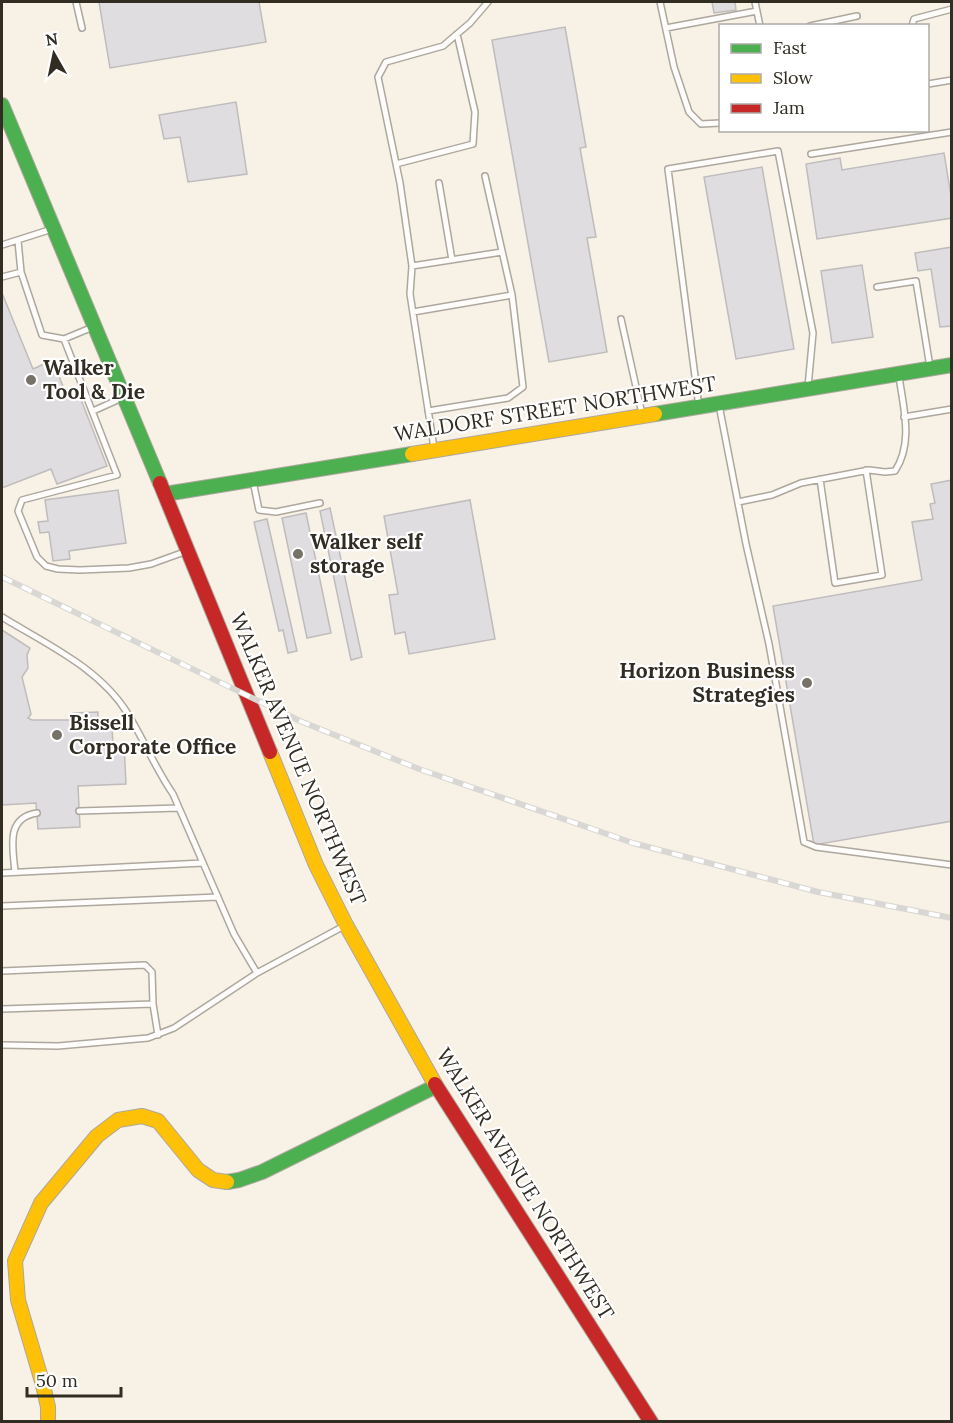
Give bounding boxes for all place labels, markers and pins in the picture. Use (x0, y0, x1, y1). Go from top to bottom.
place label: Walker Tool & Die (43, 354, 145, 405)
marker: Walker Tool & Die (24, 373, 38, 387)
place label: Walker self storage (310, 528, 423, 579)
marker: Walker self storage (291, 547, 305, 561)
place label: Horizon Business Strategies (619, 657, 795, 708)
marker: Horizon Business Strategies (800, 676, 814, 690)
place label: Bissell Corporate Office (69, 709, 236, 760)
marker: Bissell Corporate Office (50, 728, 64, 742)

